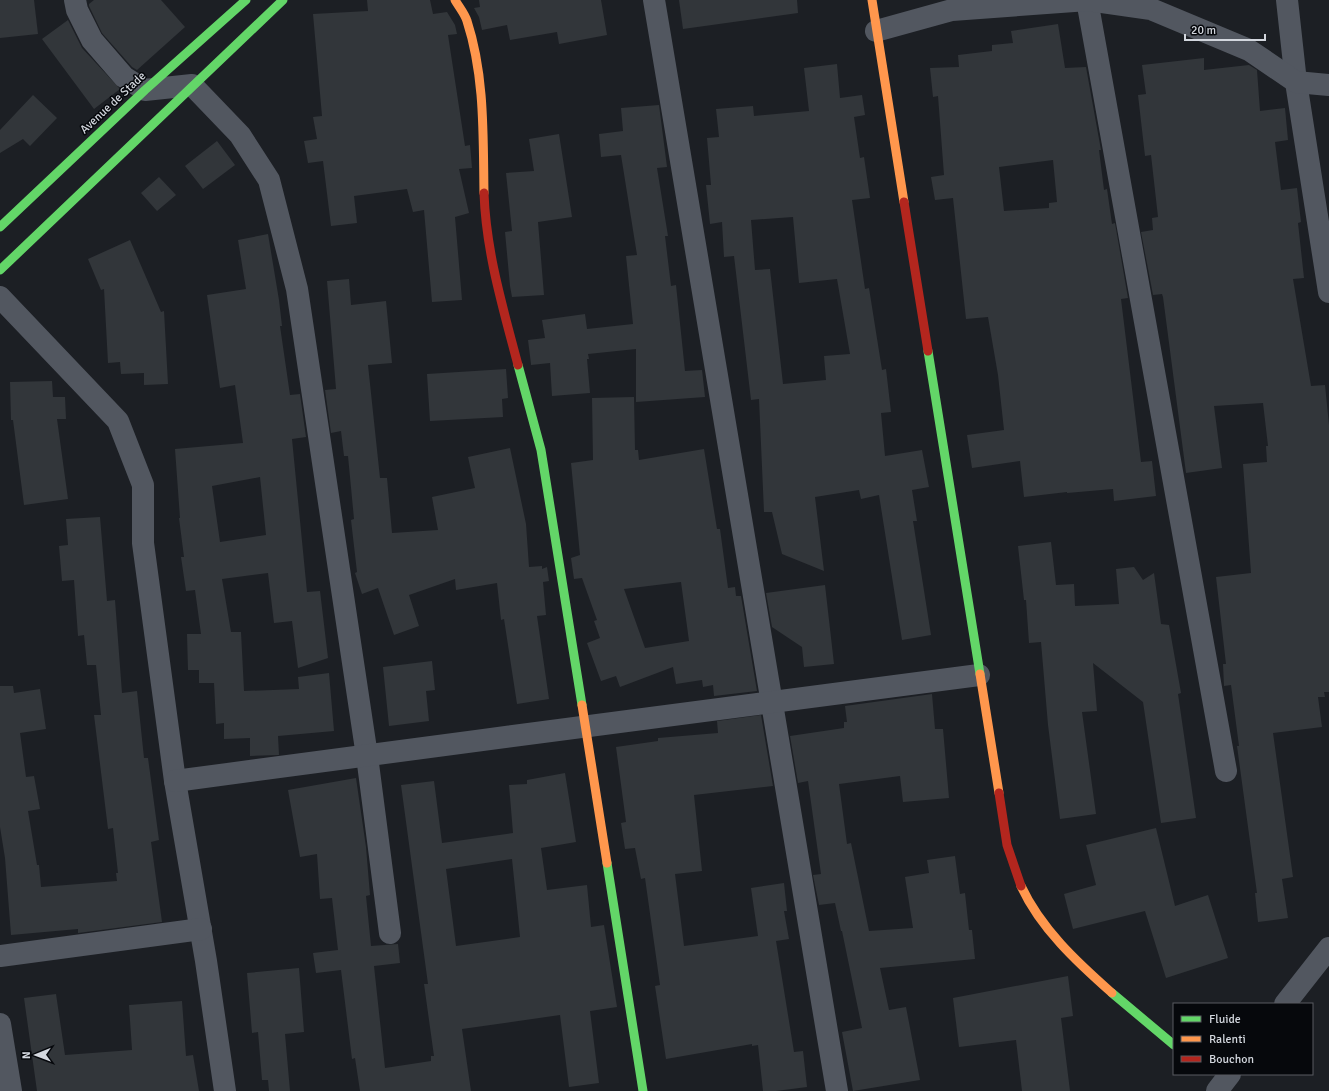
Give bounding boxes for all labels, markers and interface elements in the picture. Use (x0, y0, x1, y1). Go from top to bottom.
scale bar (1185, 16, 1265, 42)
text: 20 m (1191, 23, 1216, 38)
street label: Avenue de Stade (77, 69, 149, 137)
legend (1173, 1003, 1313, 1075)
text: Fluide (1209, 1012, 1241, 1027)
text: Ralenti (1209, 1032, 1246, 1047)
north arrow (16, 1035, 56, 1075)
text: N (20, 1051, 33, 1059)
text: Bouchon (1209, 1052, 1254, 1067)

